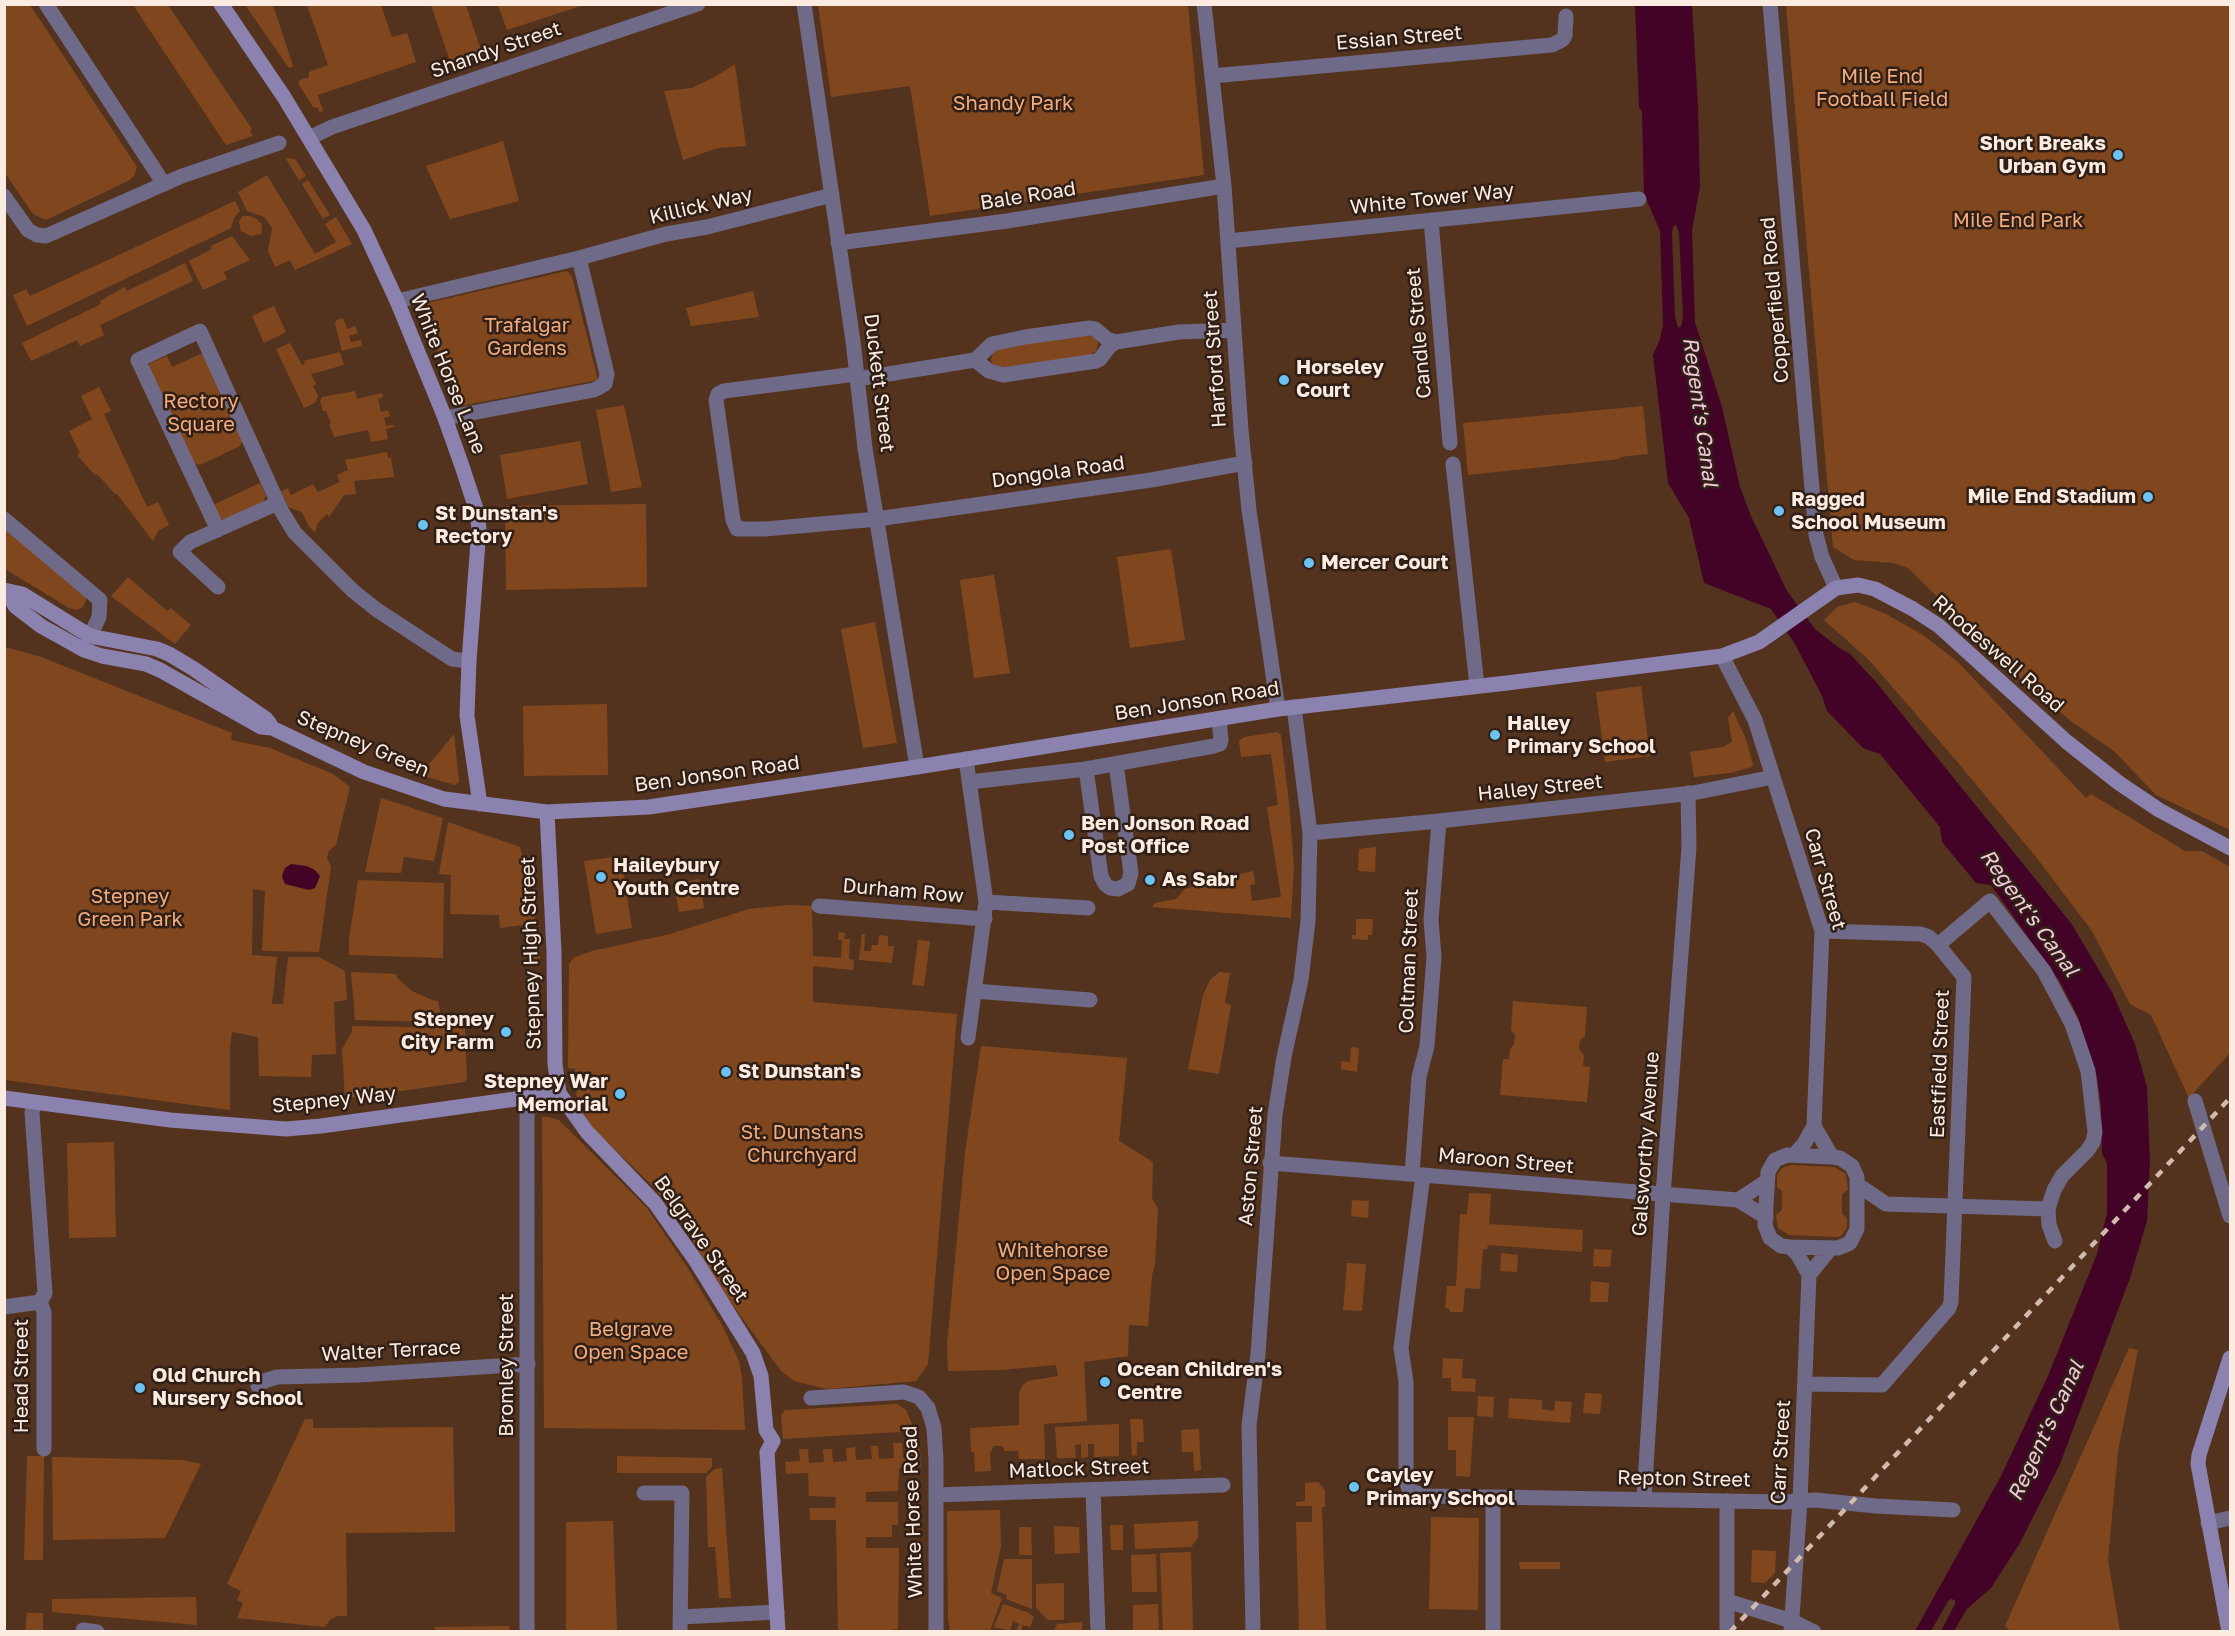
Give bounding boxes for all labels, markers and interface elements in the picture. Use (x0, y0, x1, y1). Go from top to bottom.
street label: Shandy Street (428, 16, 564, 84)
street label: Essian Street (1335, 21, 1463, 55)
park label: Mile End Football Field (1816, 65, 1948, 112)
park label: Shandy Park (953, 92, 1073, 116)
place label: Short Breaks Urban Gym (1980, 132, 2106, 179)
marker: Short Breaks Urban Gym (2111, 148, 2125, 162)
street label: Bale Road (978, 177, 1078, 215)
street label: White Tower Way (1349, 178, 1515, 220)
street label: Killick Way (647, 182, 755, 230)
park label: Mile End Park (1953, 209, 2083, 233)
street label: Copperfield Road (1756, 216, 1794, 384)
street label: Candle Street (1401, 266, 1437, 400)
street label: Harford Street (1198, 289, 1232, 429)
street label: White Horse Lane (405, 290, 491, 458)
street label: Duckett Street (859, 312, 899, 454)
park label: Trafalgar Gardens (484, 314, 570, 361)
water label: Regent's Canal (1677, 335, 1723, 489)
place label: Horseley Court (1296, 356, 1384, 403)
marker: Horseley Court (1277, 373, 1291, 387)
park label: Rectory Square (163, 390, 239, 437)
street label: Dongola Road (990, 451, 1126, 493)
place label: Mile End Stadium (1967, 485, 2136, 509)
place label: Ragged School Museum (1791, 488, 1946, 535)
marker: Mile End Stadium (2141, 490, 2155, 504)
place label: St Dunstan's Rectory (435, 502, 558, 549)
marker: Ragged School Museum (1772, 504, 1786, 518)
marker: St Dunstan's Rectory (416, 518, 430, 532)
place label: Mercer Court (1321, 551, 1448, 575)
marker: Mercer Court (1302, 556, 1316, 570)
street label: Rhodeswell Road (1927, 590, 2069, 718)
street label: Ben Jonson Road (1113, 676, 1281, 726)
street label: Stepney Green (293, 705, 433, 783)
place label: Halley Primary School (1507, 712, 1656, 759)
marker: Halley Primary School (1488, 728, 1502, 742)
street label: Ben Jonson Road (633, 751, 801, 797)
street label: Halley Street (1476, 769, 1604, 807)
place label: Ben Jonson Road Post Office (1081, 812, 1249, 859)
street label: Carr Street (1799, 825, 1851, 933)
marker: Ben Jonson Road Post Office (1062, 828, 1076, 842)
water label: Regent's Canal (1974, 844, 2084, 982)
place label: Haileybury Youth Centre (613, 854, 740, 901)
street label: Stepney High Street (516, 856, 546, 1050)
place label: As Sabr (1162, 868, 1237, 892)
marker: Haileybury Youth Centre (594, 870, 608, 884)
marker: As Sabr (1143, 873, 1157, 887)
street label: Durham Row (841, 874, 965, 908)
park label: Stepney Green Park (77, 885, 183, 932)
street label: Coltman Street (1394, 888, 1424, 1034)
street label: Eastfield Street (1925, 989, 1955, 1139)
place label: Stepney City Farm (401, 1008, 494, 1055)
marker: Stepney City Farm (499, 1025, 513, 1039)
street label: Galsworthy Avenue (1628, 1051, 1664, 1237)
place label: St Dunstan's (738, 1060, 861, 1084)
marker: St Dunstan's (719, 1065, 733, 1079)
place label: Stepney War Memorial (484, 1070, 608, 1117)
street label: Stepney Way (271, 1082, 397, 1118)
marker: Stepney War Memorial (613, 1087, 627, 1101)
street label: Aston Street (1234, 1105, 1268, 1227)
park label: St. Dunstans Churchyard (740, 1121, 864, 1168)
street label: Maroon Street (1437, 1143, 1575, 1179)
street label: Belgrave Street (649, 1171, 753, 1307)
park label: Whitehorse Open Space (996, 1239, 1110, 1286)
street label: Bromley Street (495, 1293, 519, 1437)
park label: Belgrave Open Space (574, 1318, 688, 1365)
street label: Head Street (10, 1319, 34, 1433)
street label: Walter Terrace (321, 1335, 461, 1367)
water label: Regent's Canal (2003, 1357, 2089, 1505)
place label: Ocean Children's Centre (1117, 1358, 1282, 1405)
place label: Old Church Nursery School (152, 1364, 303, 1411)
marker: Ocean Children's Centre (1098, 1375, 1112, 1389)
marker: Old Church Nursery School (133, 1381, 147, 1395)
street label: Carr Street (1766, 1399, 1796, 1505)
street label: White Horse Road (898, 1425, 928, 1599)
street label: Matlock Street (1008, 1455, 1150, 1483)
place label: Cayley Primary School (1366, 1464, 1515, 1511)
street label: Repton Street (1617, 1466, 1751, 1492)
marker: Cayley Primary School (1347, 1480, 1361, 1494)

